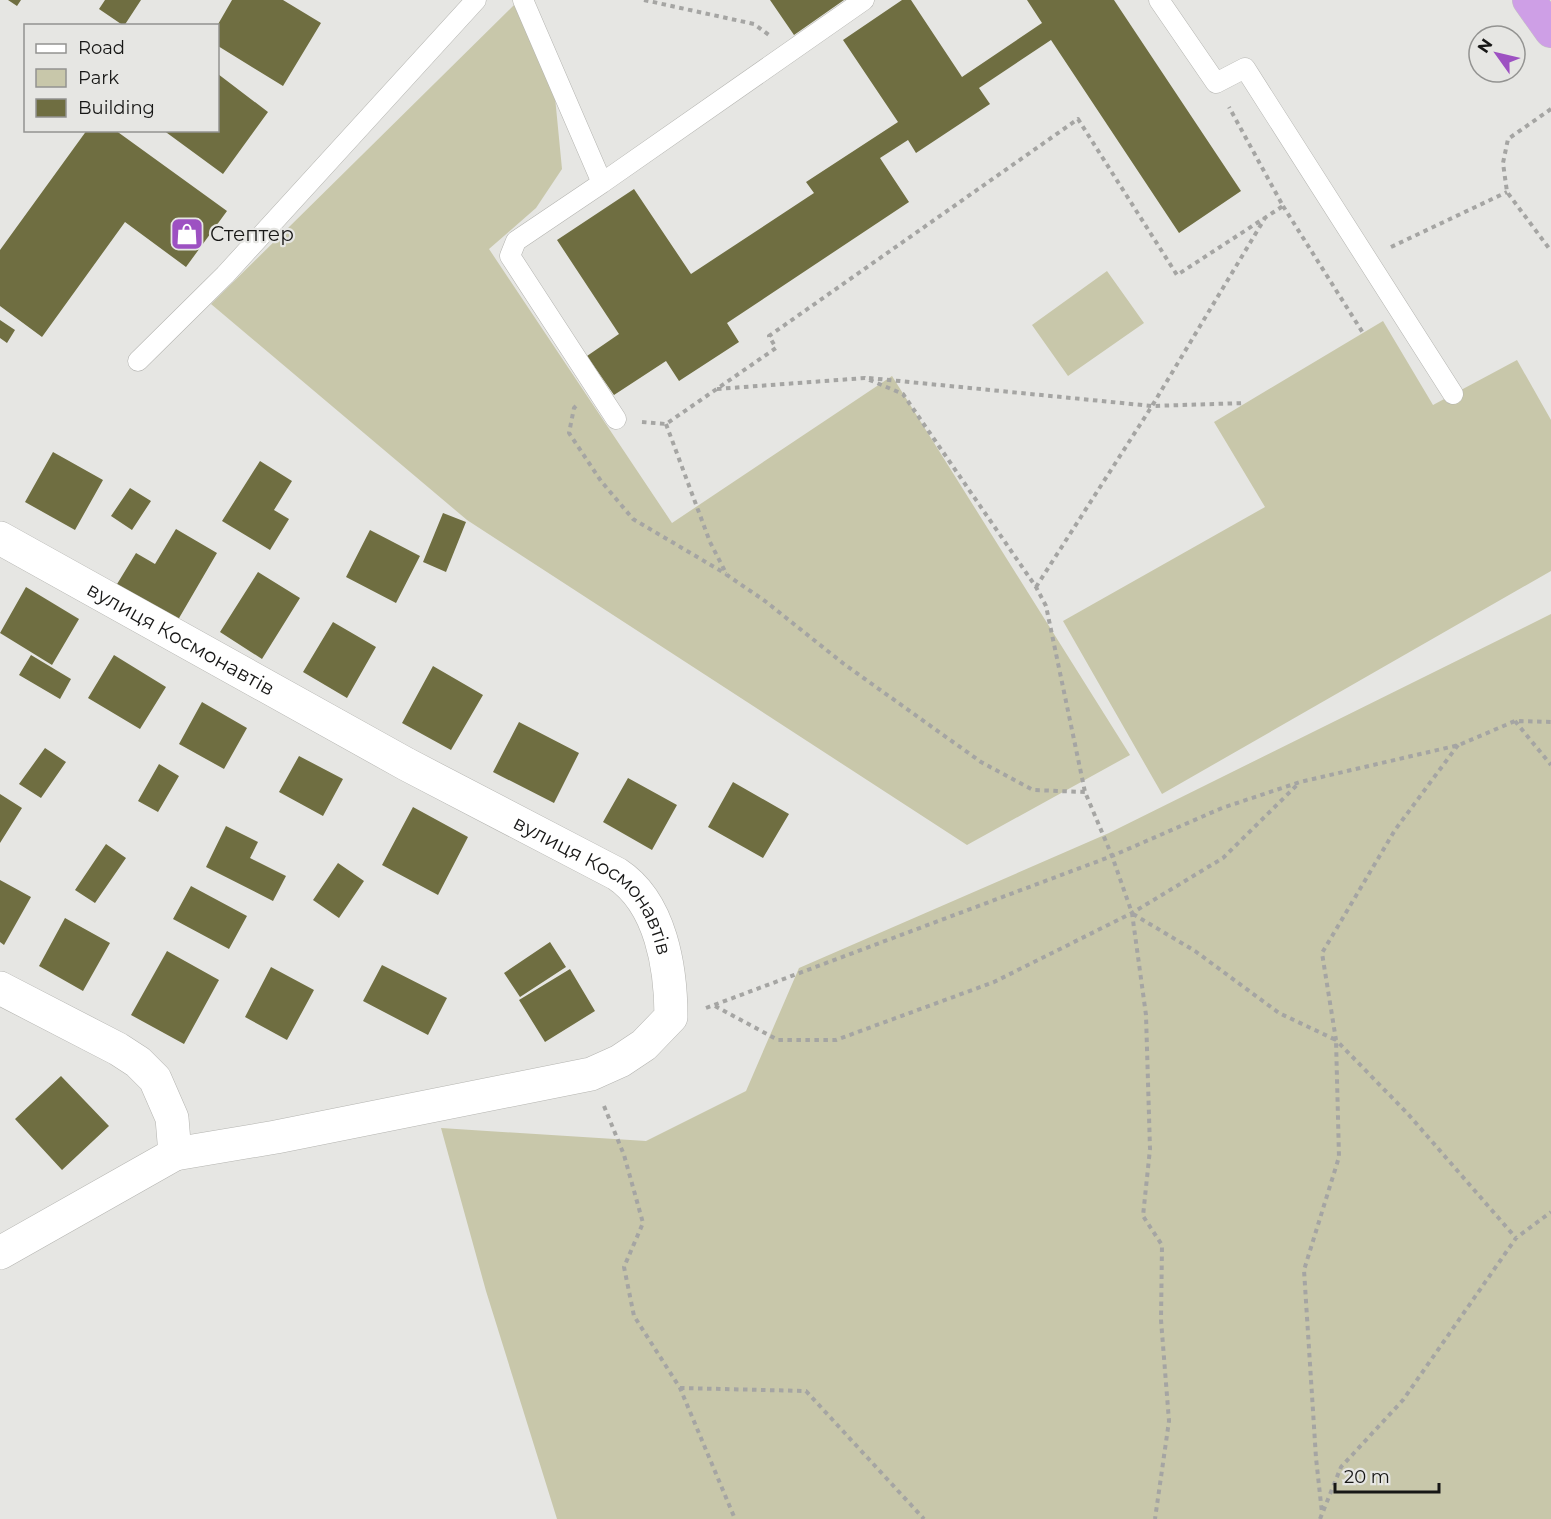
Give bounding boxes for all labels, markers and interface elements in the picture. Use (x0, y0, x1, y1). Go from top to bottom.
legend (24, 24, 219, 132)
north arrow (1467, 24, 1527, 84)
text: N (1473, 35, 1496, 57)
text: Road (78, 37, 125, 59)
text: Park (78, 67, 119, 89)
text: Building (78, 97, 155, 119)
shop icon: Стептер (169, 216, 205, 252)
place label: Стептер (210, 222, 294, 246)
street label: вулиця Космонавтів (83, 577, 279, 700)
street label: вулиця Космонавтів (509, 810, 676, 957)
scale bar (1335, 1456, 1438, 1494)
text: 20 m (1344, 1466, 1390, 1488)

